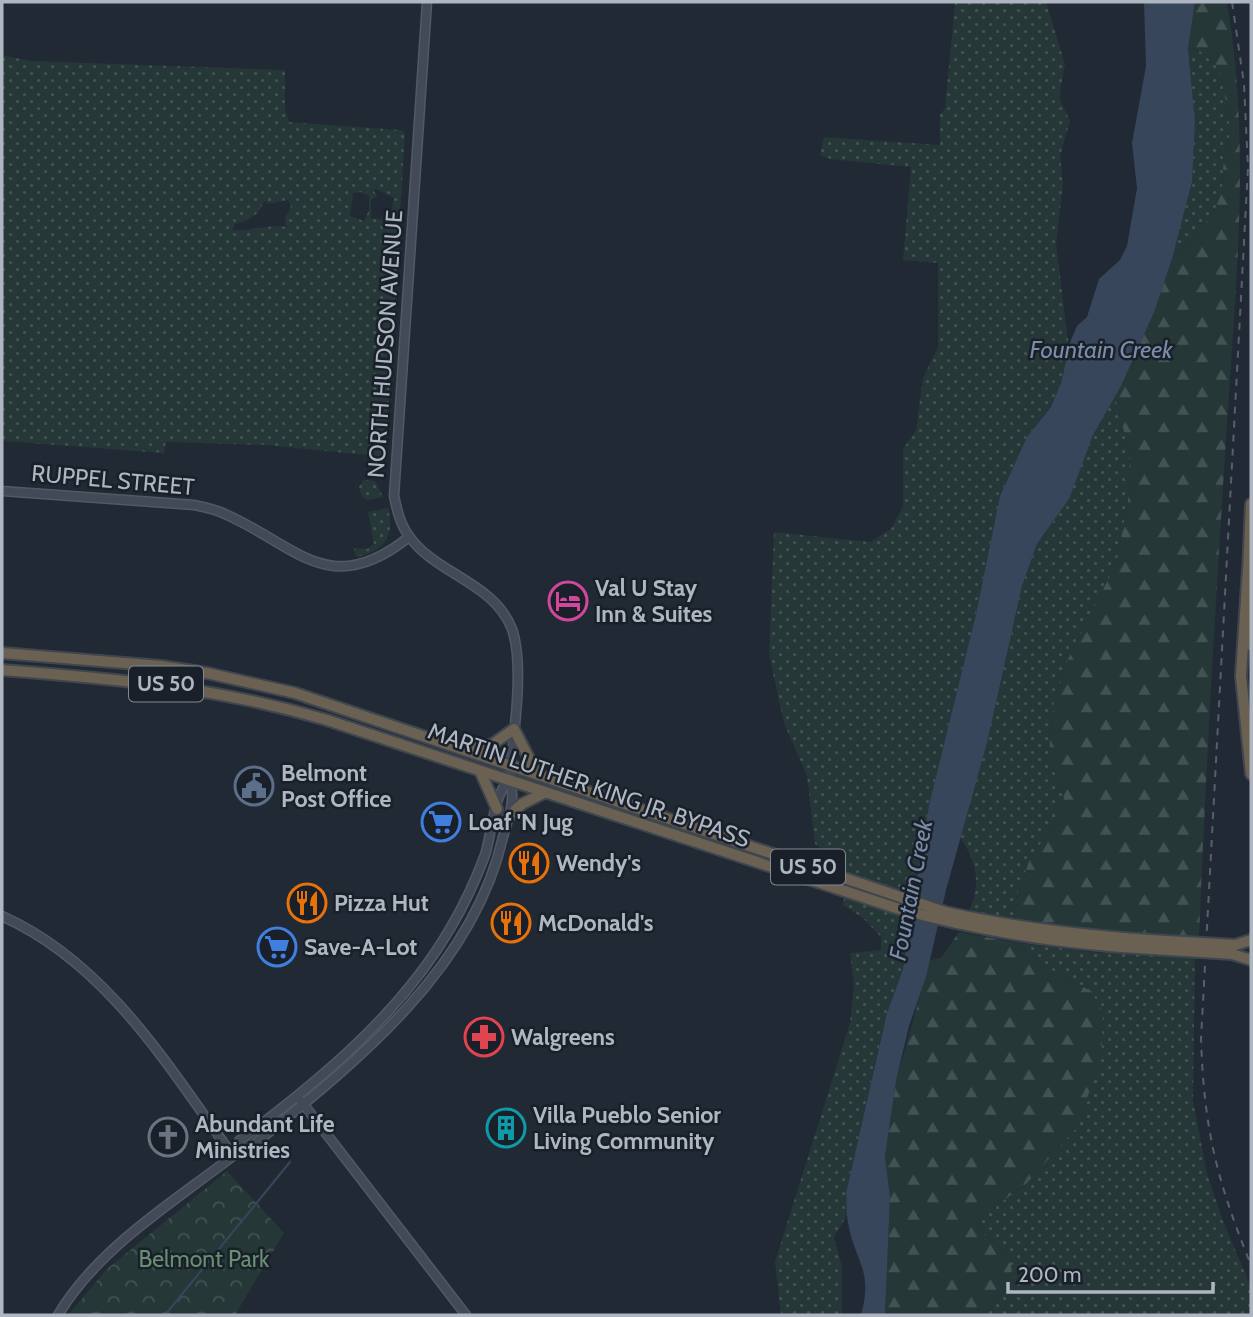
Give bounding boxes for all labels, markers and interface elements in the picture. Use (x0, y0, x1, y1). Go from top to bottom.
street label: NORTH HUDSON AVENUE (362, 209, 408, 479)
water label: Fountain Creek (1029, 335, 1173, 364)
street label: RUPPEL STREET (30, 459, 196, 501)
place label: Val U Stay Inn & Suites (595, 574, 713, 628)
hotel icon: Val U Stay Inn & Suites (547, 580, 589, 622)
road number: US 50 (129, 666, 203, 702)
street label: MARTIN LUTHER KING JR. BYPASS (424, 717, 754, 853)
place label: Belmont Post Office (281, 759, 392, 813)
public building icon: Belmont Post Office (233, 765, 275, 807)
supermarket icon: Loaf 'N Jug (420, 801, 462, 843)
place label: Loaf 'N Jug (468, 808, 573, 836)
water label: Fountain Creek (883, 816, 939, 963)
restaurant icon: Wendy's (508, 842, 550, 884)
place label: Wendy's (556, 849, 641, 877)
road number: US 50 (771, 850, 845, 884)
restaurant icon: Pizza Hut (286, 882, 328, 924)
place label: Pizza Hut (334, 889, 429, 917)
restaurant icon: McDonald's (490, 902, 532, 944)
place label: McDonald's (538, 909, 654, 937)
supermarket icon: Save-A-Lot (256, 926, 298, 968)
place label: Save-A-Lot (304, 933, 417, 961)
pharmacy icon: Walgreens (463, 1016, 505, 1058)
place label: Walgreens (511, 1023, 615, 1051)
place label: Villa Pueblo Senior Living Community (533, 1101, 721, 1155)
building icon: Villa Pueblo Senior Living Community (485, 1107, 527, 1149)
place label: Abundant Life Ministries (195, 1110, 335, 1164)
church icon: Abundant Life Ministries (147, 1116, 189, 1158)
park label: Belmont Park (139, 1245, 270, 1273)
scale bar (1008, 1250, 1213, 1294)
text: 200 m (1018, 1262, 1081, 1287)

